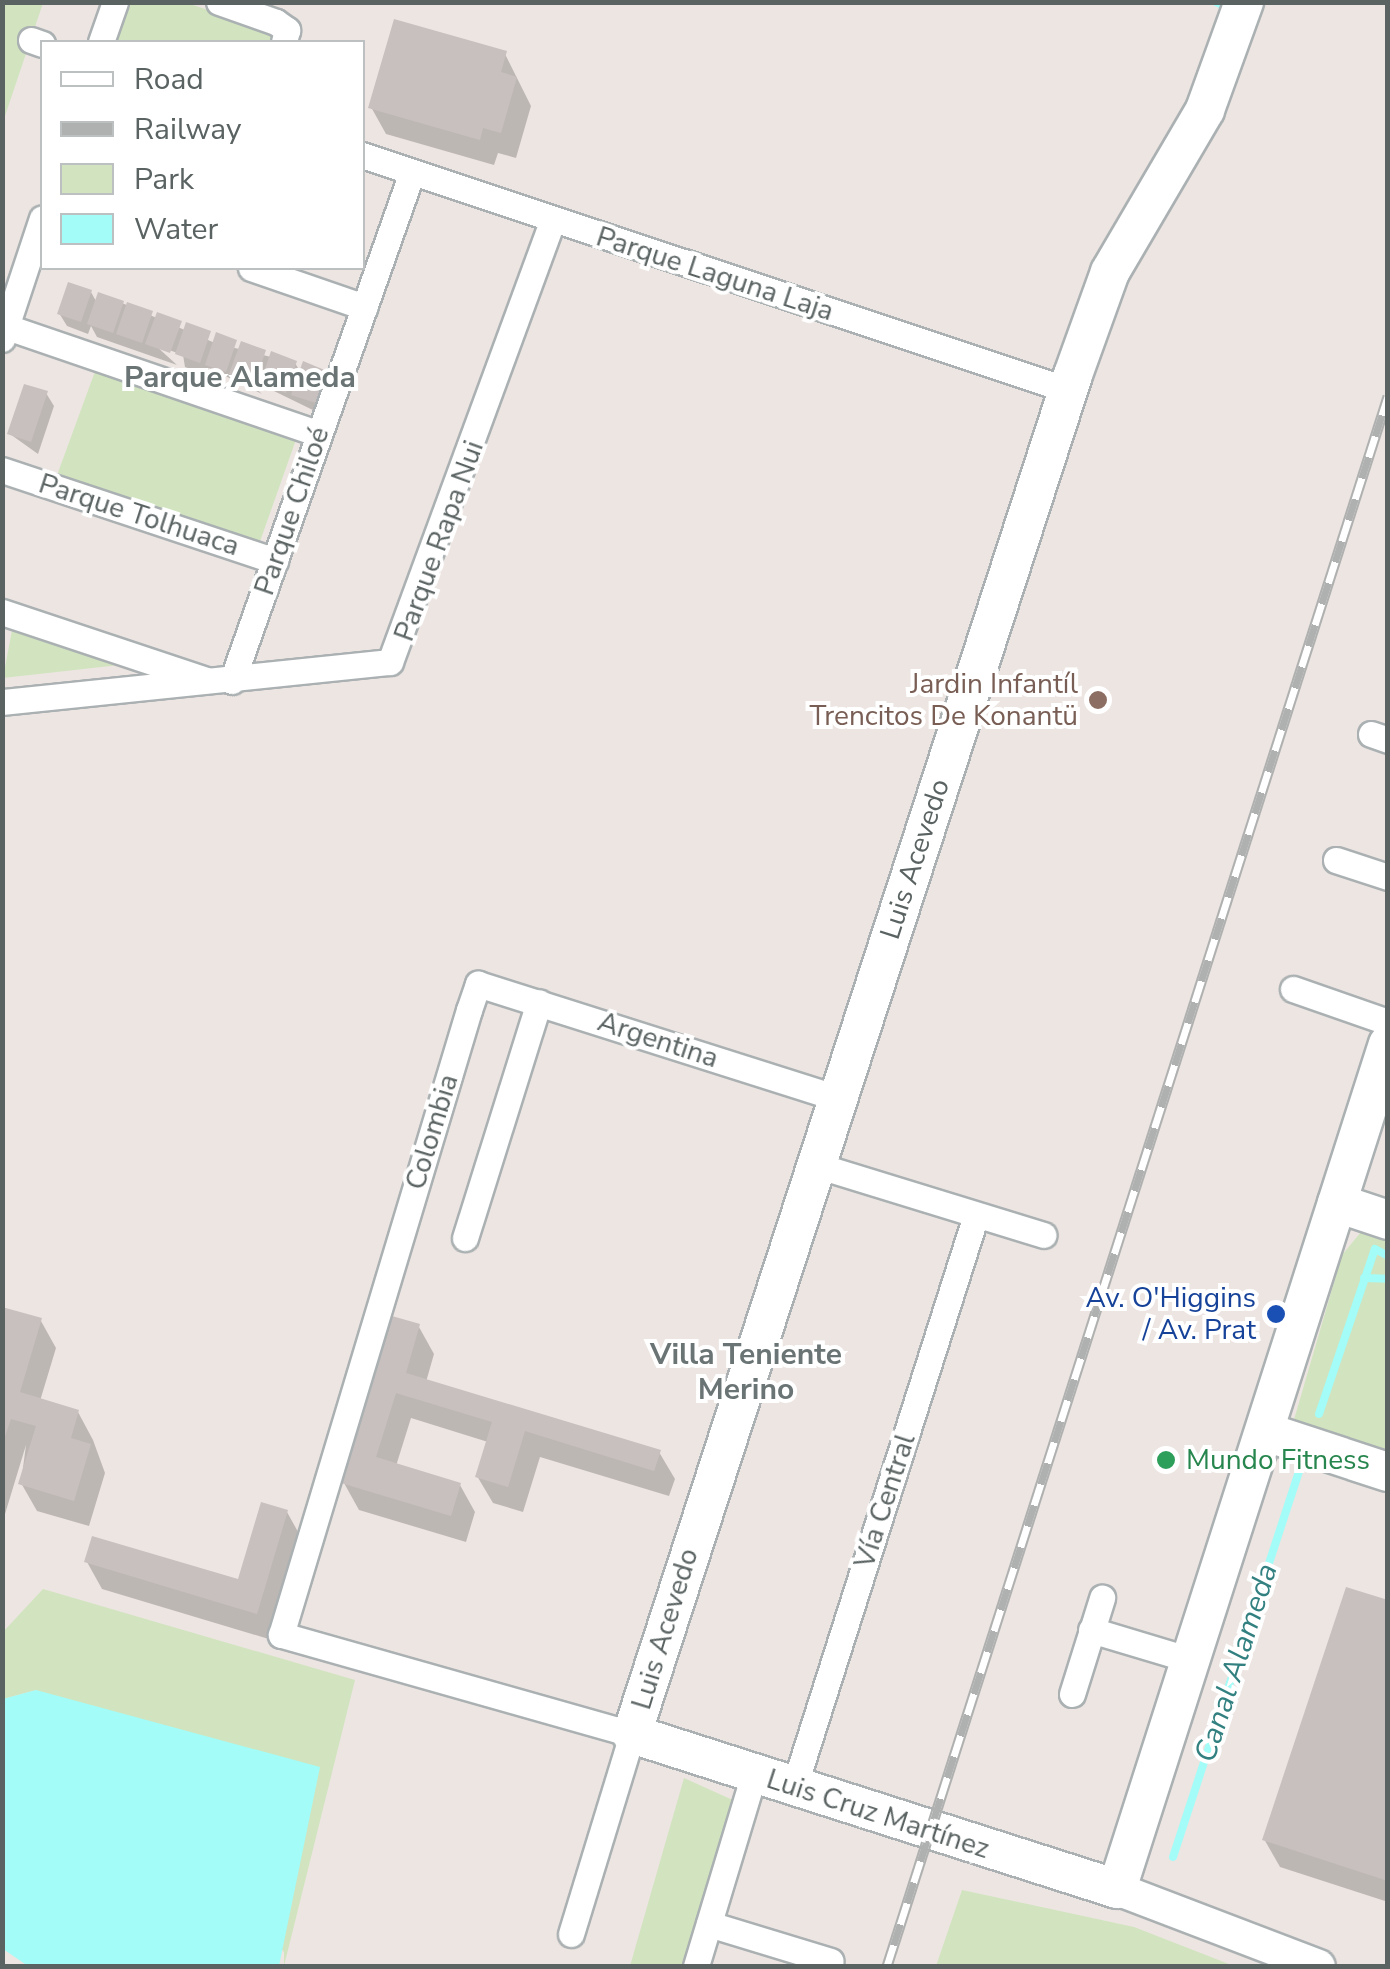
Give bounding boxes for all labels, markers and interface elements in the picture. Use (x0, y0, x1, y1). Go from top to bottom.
legend (40, 40, 365, 270)
text: Road (134, 59, 204, 100)
text: Railway (134, 109, 242, 150)
text: Park (134, 159, 194, 200)
text: Water (134, 209, 218, 250)
street label: Parque Laguna Laja (592, 220, 838, 328)
district label: Parque Alameda (124, 360, 356, 396)
street label: Parque Chiloé (248, 422, 336, 600)
street label: Parque Rapa Nui (387, 436, 491, 646)
street label: Parque Tolhuaca (35, 467, 243, 563)
place label: Jardin Infantíl Trencitos De Konantü (810, 667, 1078, 733)
marker: Jardin Infantíl Trencitos De Konantü (1087, 689, 1109, 711)
street label: Luis Acevedo (873, 775, 957, 943)
street label: Argentina (594, 1005, 722, 1075)
street label: Colombia (399, 1070, 465, 1194)
place label: Av. O'Higgins / Av. Prat (1086, 1281, 1256, 1347)
marker: Av. O'Higgins / Av. Prat (1265, 1303, 1287, 1325)
district label: Villa Teniente Merino (650, 1337, 842, 1408)
street label: Vía Central (847, 1430, 923, 1572)
place label: Mundo Fitness (1186, 1443, 1370, 1477)
marker: Mundo Fitness (1155, 1449, 1177, 1471)
street label: Luis Acevedo (625, 1544, 705, 1714)
water label: Canal Alameda (1188, 1559, 1286, 1767)
street label: Luis Cruz Martínez (762, 1762, 994, 1866)

